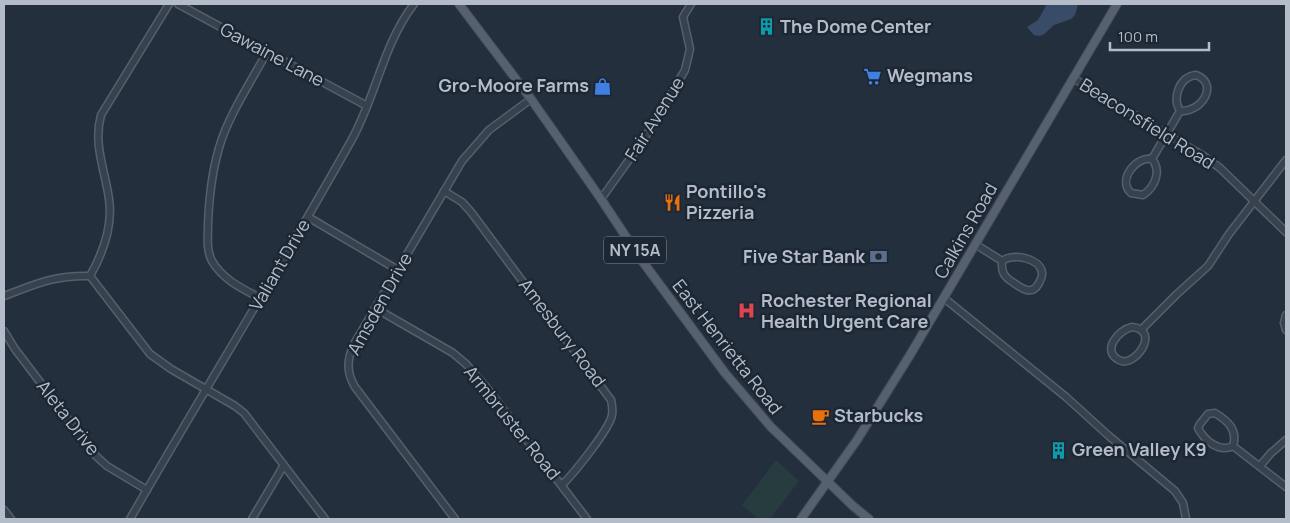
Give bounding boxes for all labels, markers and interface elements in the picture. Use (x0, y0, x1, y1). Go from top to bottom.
place label: The Dome Center (780, 14, 931, 38)
street label: Gawaine Lane (216, 17, 329, 92)
building icon: The Dome Center (756, 17, 776, 37)
scale bar (1110, 20, 1209, 52)
text: 100 m (1118, 26, 1158, 47)
place label: Wegmans (887, 63, 973, 87)
supermarket icon: Wegmans (863, 66, 883, 86)
street label: Fair Avenue (619, 72, 689, 165)
street label: Beaconsfield Road (1076, 72, 1219, 174)
place label: Gro-Moore Farms (439, 73, 589, 97)
shop icon: Gro-Moore Farms (593, 76, 613, 96)
street label: Calkins Road (928, 178, 1002, 283)
place label: Pontillo's Pizzeria (686, 179, 767, 224)
restaurant icon: Pontillo's Pizzeria (662, 192, 682, 212)
street label: Valiant Drive (243, 214, 315, 315)
road number: NY 15A (604, 236, 666, 264)
place label: Five Star Bank (743, 244, 866, 268)
bank icon: Five Star Bank (869, 247, 889, 267)
street label: Amsden Drive (341, 248, 417, 359)
street label: Amesbury Road (514, 273, 612, 392)
street label: East Henrietta Road (668, 274, 788, 419)
place label: Rochester Regional Health Urgent Care (761, 288, 932, 333)
hospital icon: Rochester Regional Health Urgent Care (737, 301, 757, 321)
street label: Armbruster Road (459, 360, 566, 485)
street label: Aleta Drive (32, 375, 106, 460)
place label: Starbucks (834, 403, 923, 427)
cafe icon: Starbucks (810, 406, 830, 426)
place label: Green Valley K9 (1072, 437, 1207, 461)
building icon: Green Valley K9 (1048, 440, 1068, 460)

